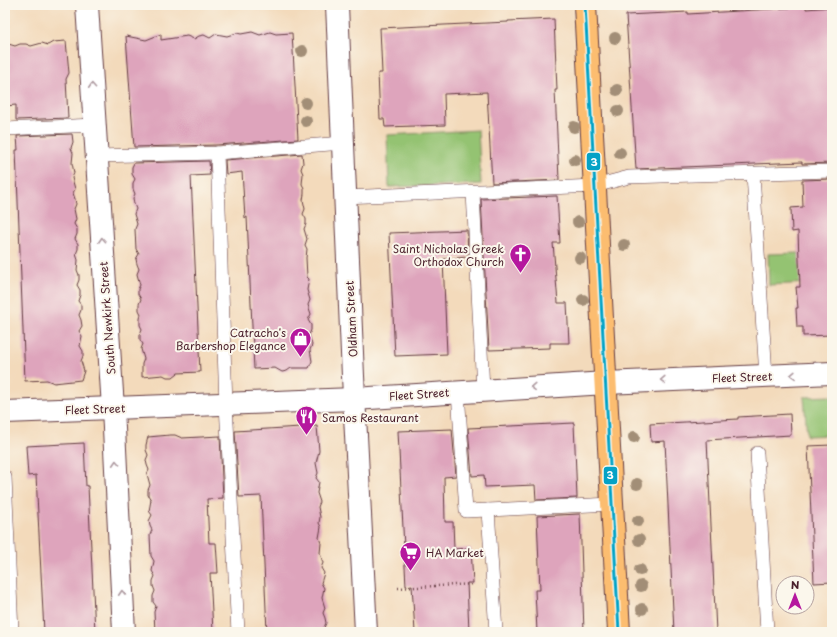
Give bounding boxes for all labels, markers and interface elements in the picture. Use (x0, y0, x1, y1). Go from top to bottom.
one-way arrow (87, 83, 96, 89)
line badge: 3 (586, 152, 601, 171)
text: 3 (590, 153, 598, 170)
one-way arrow (97, 237, 106, 243)
place label: Saint Nicholas Greek Orthodox Church (393, 240, 504, 270)
church icon: Saint Nicholas Greek Orthodox Church (507, 241, 533, 274)
street label: South Newkirk Street (95, 260, 119, 375)
street label: Oldham Street (340, 280, 361, 358)
place label: Catracho's Barbershop Elegance (176, 324, 286, 354)
shop icon: Catracho's Barbershop Elegance (288, 325, 314, 358)
street label: Fleet Street (711, 367, 773, 387)
one-way arrow (790, 371, 796, 379)
one-way arrow (660, 376, 666, 385)
street label: Fleet Street (388, 383, 450, 405)
one-way arrow (530, 383, 536, 392)
street label: Fleet Street (64, 399, 126, 419)
restaurant icon: Samos Restaurant (294, 404, 320, 437)
place label: Samos Restaurant (322, 409, 419, 426)
one-way arrow (111, 460, 120, 466)
line badge: 3 (603, 466, 618, 485)
text: 3 (606, 466, 614, 483)
supermarket icon: HA Market (397, 539, 423, 572)
place label: HA Market (426, 544, 484, 561)
north arrow (775, 575, 815, 615)
text: N (791, 576, 800, 593)
one-way arrow (118, 590, 127, 596)

